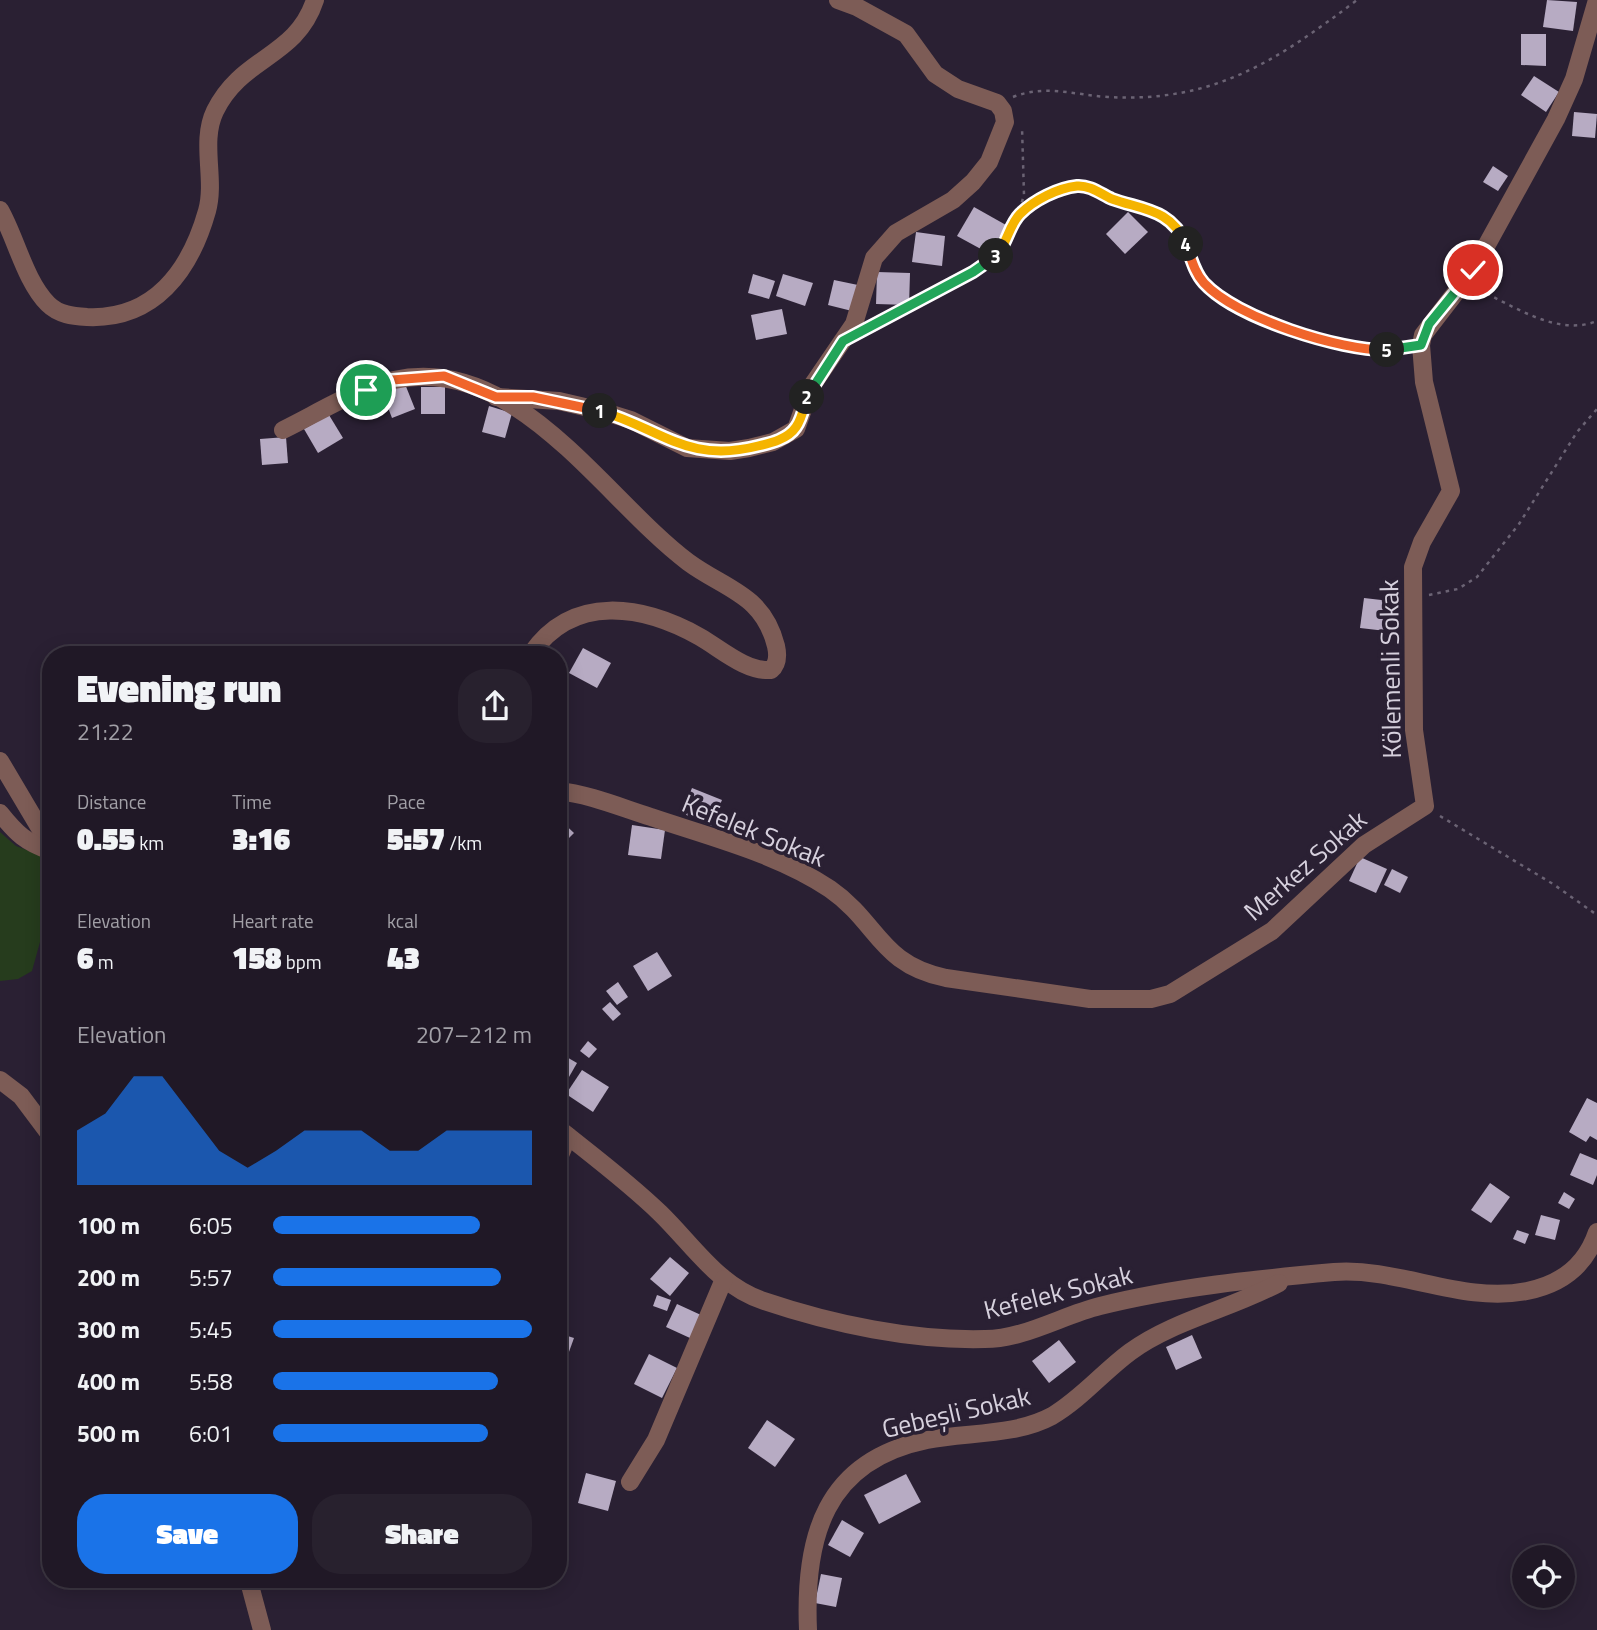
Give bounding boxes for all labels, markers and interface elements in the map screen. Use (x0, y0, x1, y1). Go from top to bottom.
pin: 4 (1168, 226, 1204, 262)
text: 4 (1180, 229, 1191, 258)
pin: 3 (978, 238, 1014, 274)
pin (1443, 240, 1503, 300)
text: 3 (990, 241, 1001, 270)
icon: check (1454, 251, 1492, 289)
pin: 5 (1370, 332, 1404, 368)
text: 5 (1381, 335, 1392, 364)
pin (336, 360, 396, 420)
icon: arrive (347, 371, 385, 409)
pin: 2 (790, 380, 824, 414)
text: 2 (801, 382, 812, 411)
pin: 1 (582, 394, 618, 428)
text: 1 (594, 396, 605, 425)
street label: Kölemenli Sokak (1369, 579, 1411, 759)
text: Evening run (77, 659, 281, 717)
button: share (458, 669, 532, 743)
text: 21:22 (77, 714, 134, 749)
street label: Kefelek Sokak (676, 783, 832, 877)
text: Distance (77, 787, 146, 816)
text: Time (232, 787, 272, 816)
text: Pace (387, 787, 425, 816)
street label: Merkez Sokak (1235, 800, 1375, 930)
text: 0.55 (77, 816, 135, 862)
text: 3:16 (232, 816, 290, 862)
text: 5:57 (387, 816, 445, 862)
text: km (135, 828, 164, 857)
text: /km (445, 828, 482, 857)
text: Elevation (77, 906, 151, 935)
text: Heart rate (232, 906, 314, 935)
text: kcal (387, 906, 418, 935)
text: 6 (77, 935, 94, 981)
text: 158 (232, 935, 282, 981)
text: 43 (387, 935, 420, 981)
text: m (94, 947, 114, 976)
text: bpm (282, 947, 322, 976)
text: Elevation (77, 1017, 166, 1052)
text: 207–212 m (416, 1017, 532, 1052)
text: 100 m (77, 1208, 140, 1243)
text: 6:05 (189, 1208, 233, 1243)
street label: Kefelek Sokak (980, 1255, 1136, 1329)
text: 200 m (77, 1260, 140, 1295)
text: 5:57 (189, 1260, 233, 1295)
text: 300 m (77, 1312, 140, 1347)
text: 5:45 (189, 1312, 233, 1347)
text: 400 m (77, 1364, 140, 1399)
text: 5:58 (189, 1364, 233, 1399)
street label: Gebeşli Sokak (878, 1376, 1034, 1448)
text: 500 m (77, 1416, 140, 1451)
text: 6:01 (189, 1416, 233, 1451)
button: Save (77, 1494, 298, 1574)
button: Share (312, 1494, 532, 1574)
map controls (1512, 1545, 1575, 1608)
button: locate (1512, 1545, 1575, 1608)

